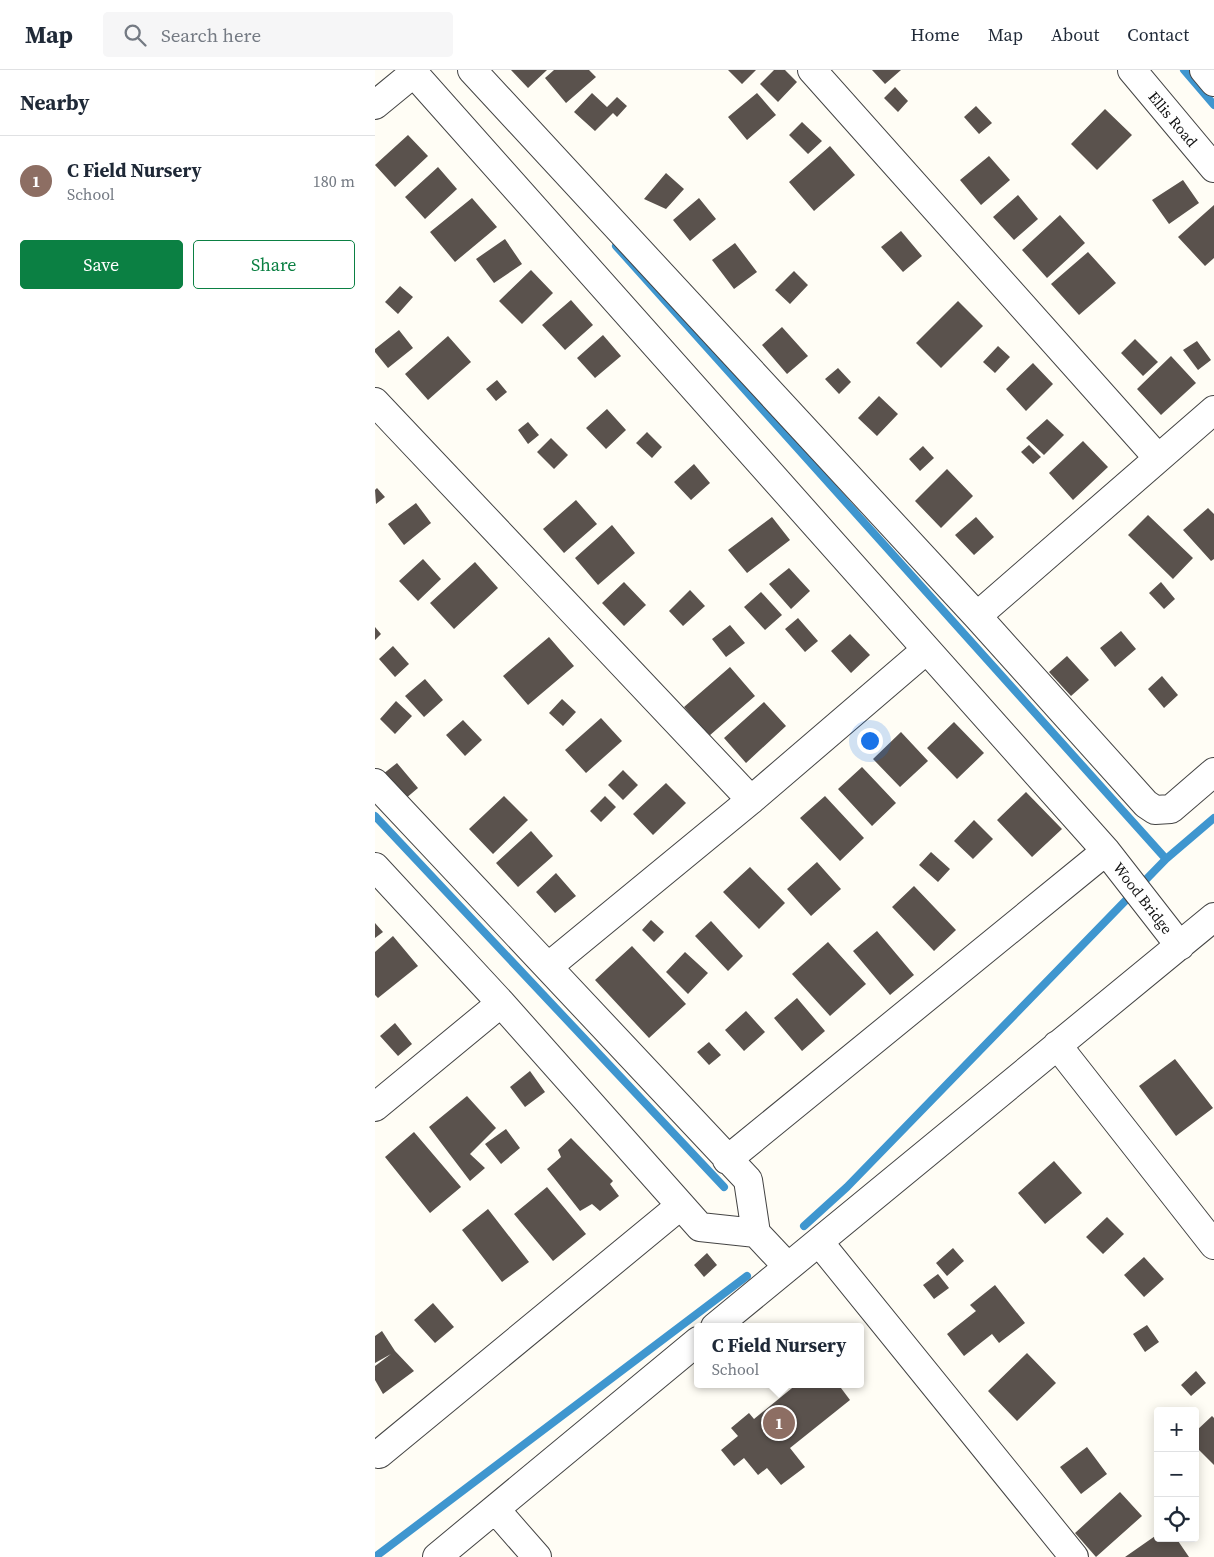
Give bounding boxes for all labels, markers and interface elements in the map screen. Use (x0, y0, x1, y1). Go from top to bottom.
search box (103, 12, 453, 57)
text: Map (25, 18, 73, 51)
icon: search (121, 21, 149, 49)
text: Search here (161, 22, 261, 48)
text: Home (911, 22, 960, 47)
text: Map (988, 22, 1023, 47)
text: About (1051, 22, 1099, 47)
text: Contact (1127, 22, 1189, 47)
street label: Ellis Road (1144, 87, 1203, 152)
text: Nearby (20, 88, 90, 117)
text: C Field Nursery (67, 157, 202, 183)
text: 1 (32, 170, 40, 192)
text: 180 m (313, 170, 355, 192)
text: School (67, 183, 115, 205)
button: Save (20, 240, 183, 289)
button: Share (193, 240, 355, 289)
your location (857, 728, 883, 754)
street label: Wood Bridge (1108, 858, 1178, 939)
popup (694, 1323, 864, 1388)
text: C Field Nursery (712, 1332, 846, 1358)
text: School (712, 1358, 759, 1380)
pin: 1 (763, 1404, 795, 1442)
map controls (1154, 1407, 1199, 1542)
button: + (1154, 1407, 1199, 1452)
button: − (1154, 1452, 1199, 1497)
button: locate (1154, 1497, 1199, 1542)

